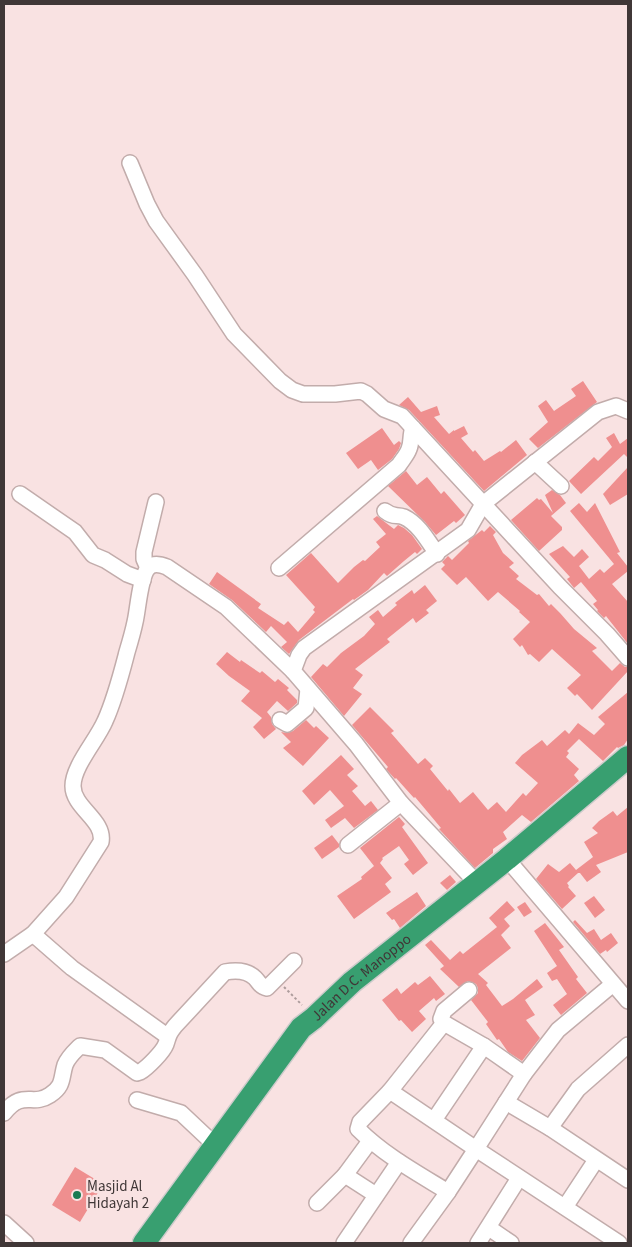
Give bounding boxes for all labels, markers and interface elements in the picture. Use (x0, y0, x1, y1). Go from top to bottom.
street label: Jalan D.C. Manoppo (307, 929, 415, 1026)
place label: Masjid Al Hidayah 2 (87, 1176, 149, 1214)
marker: Masjid Al Hidayah 2 (71, 1189, 83, 1201)

